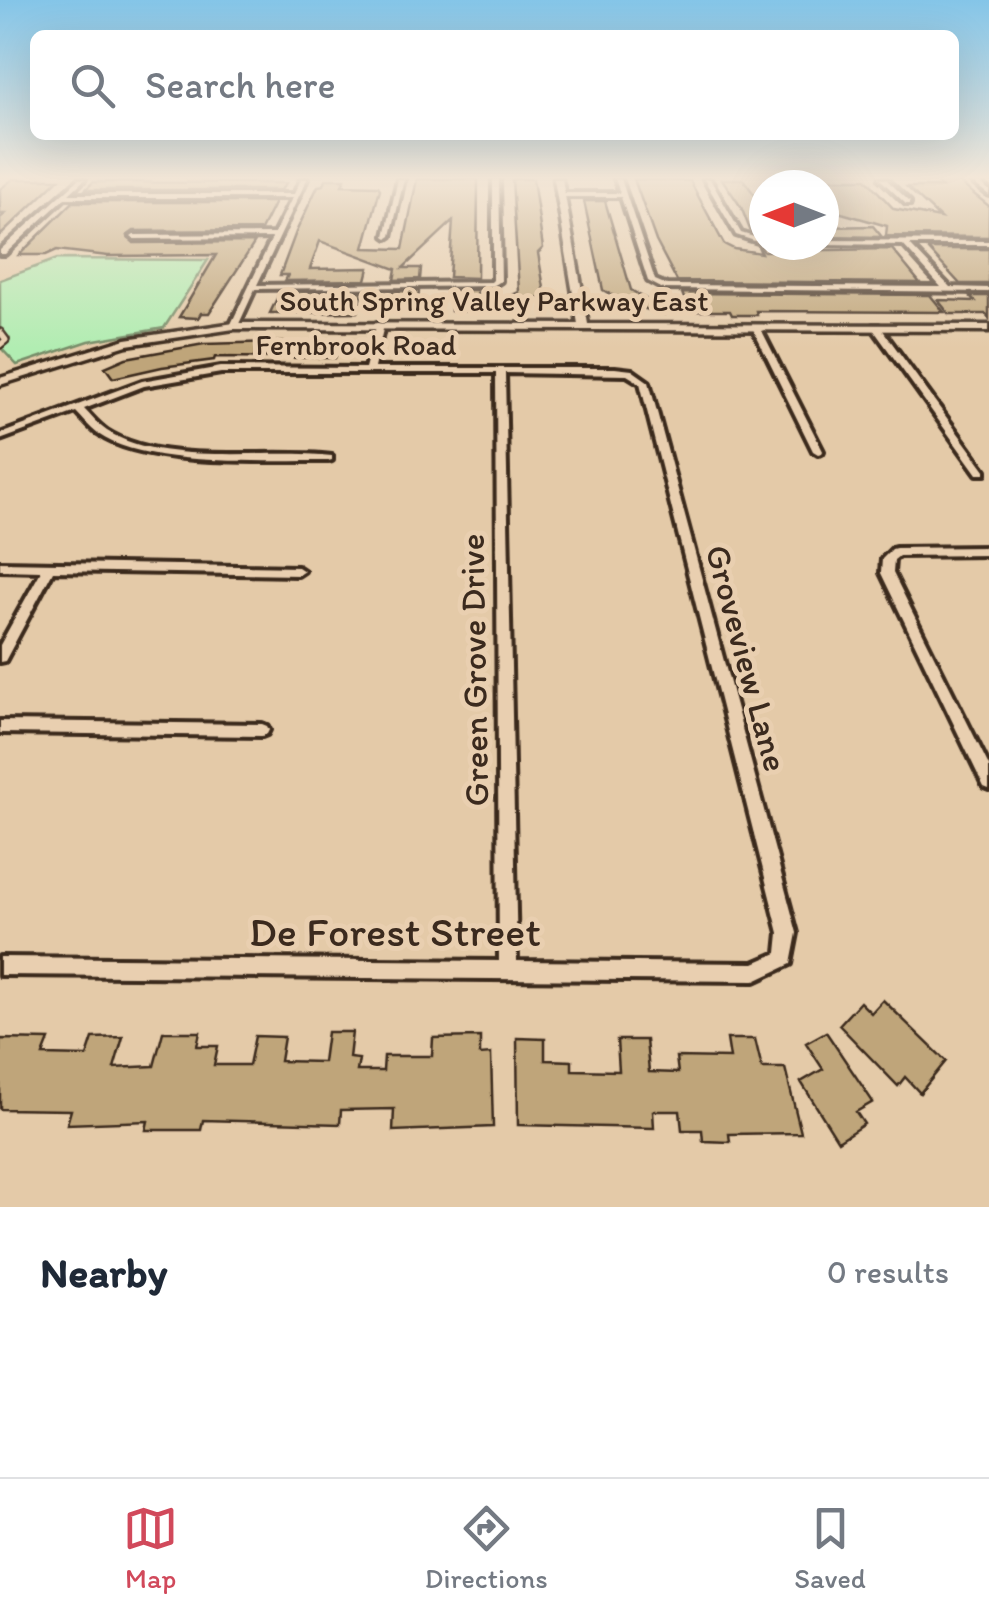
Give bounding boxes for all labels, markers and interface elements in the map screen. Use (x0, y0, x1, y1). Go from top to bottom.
search box (30, 30, 959, 140)
icon: search (65, 58, 120, 113)
text: Search here (145, 62, 336, 108)
north arrow (749, 170, 839, 260)
street label: South Spring Valley Parkway East (280, 282, 709, 319)
street label: Fernbrook Road (255, 326, 457, 363)
street label: Green Grove Drive (451, 533, 497, 807)
street label: Groveview Lane (697, 540, 797, 776)
street label: De Forest Street (249, 906, 541, 957)
text: Nearby (40, 1247, 167, 1298)
text: 0 results (827, 1253, 949, 1291)
tab: Map (123, 1501, 178, 1595)
tab: Directions (425, 1501, 548, 1595)
tab: Saved (794, 1501, 866, 1595)

